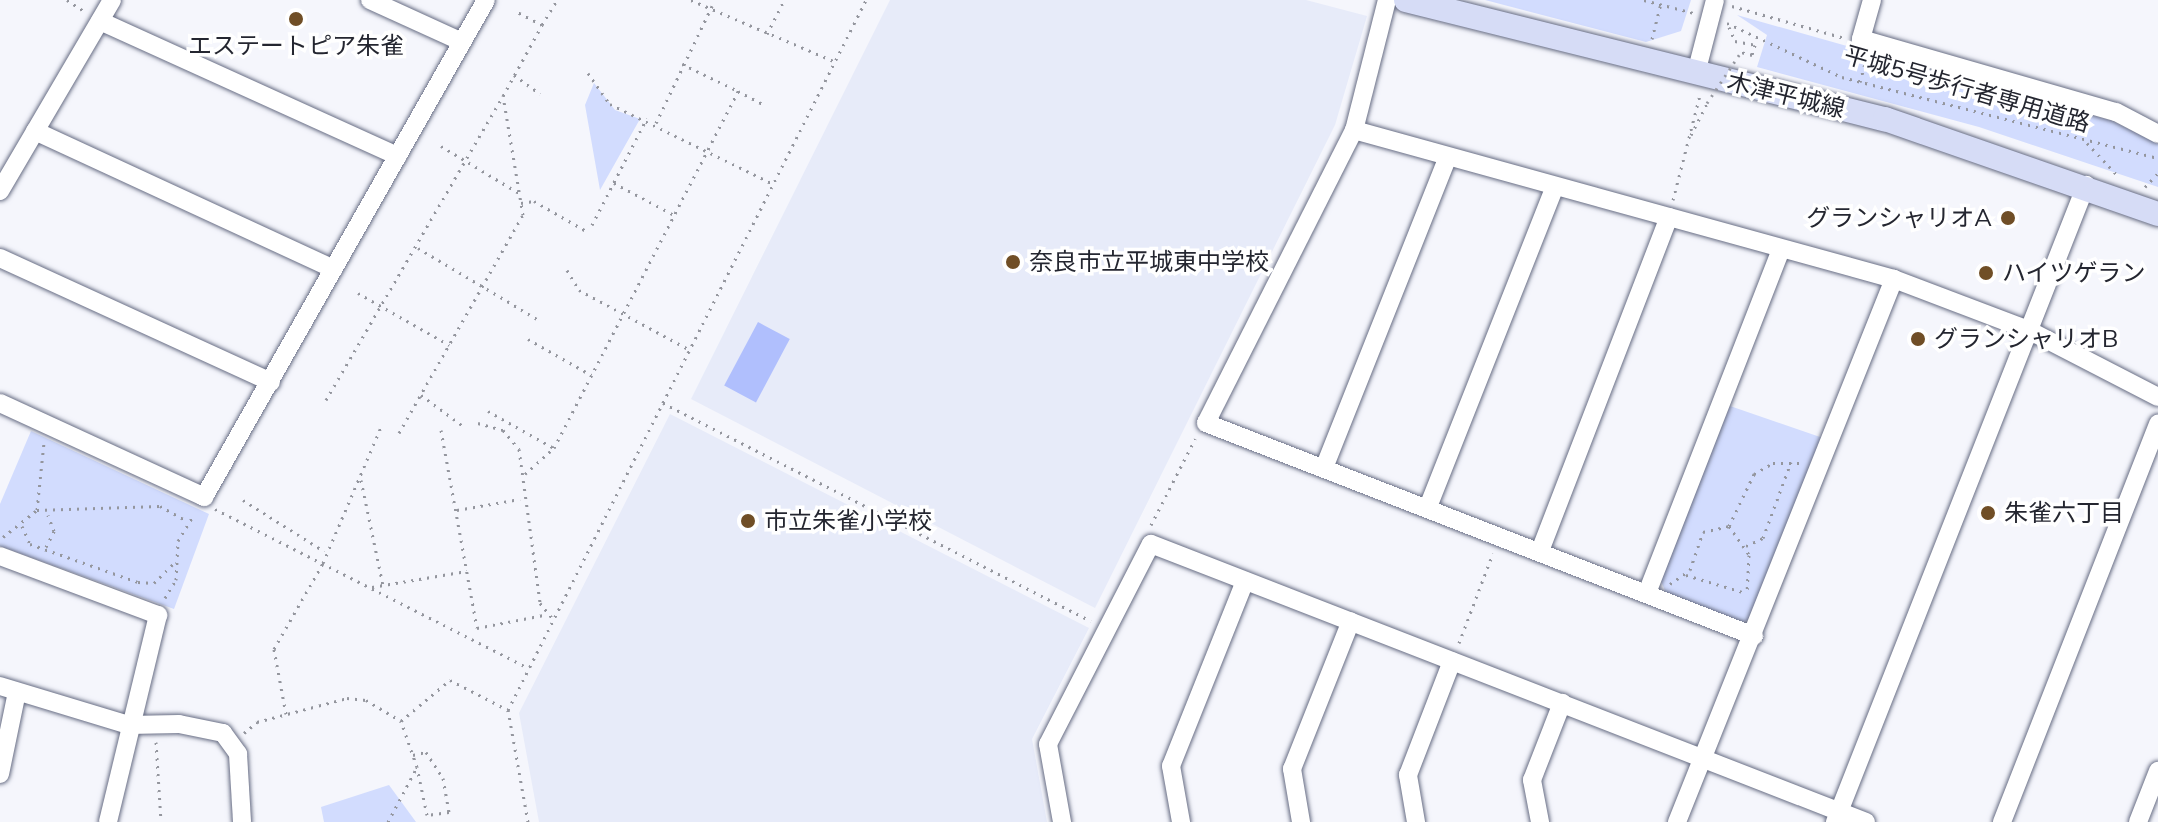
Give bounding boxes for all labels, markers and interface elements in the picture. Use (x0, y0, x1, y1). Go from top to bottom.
marker: エステートピア朱雀 (287, 10, 305, 28)
place label: エステートピア朱雀 (188, 32, 404, 60)
street label: 平城5号歩行者専用道路 (1841, 40, 2093, 138)
street label: 木津平城線 (1724, 67, 1848, 123)
place label: グランシャリオA (1806, 204, 1992, 232)
marker: グランシャリオA (1999, 209, 2017, 227)
place label: 奈良市立平城東中学校 (1029, 248, 1269, 276)
marker: 奈良市立平城東中学校 (1004, 253, 1022, 271)
place label: ハイツゲラン (2002, 259, 2146, 287)
marker: ハイツゲラン (1977, 264, 1995, 282)
place label: グランシャリオB (1934, 325, 2118, 353)
marker: グランシャリオB (1909, 330, 1927, 348)
place label: 朱雀六丁目 (2004, 499, 2124, 527)
marker: 朱雀六丁目 (1979, 504, 1997, 522)
place label: 市立朱雀小学校 (764, 507, 932, 535)
marker: 市立朱雀小学校 (739, 512, 757, 530)

